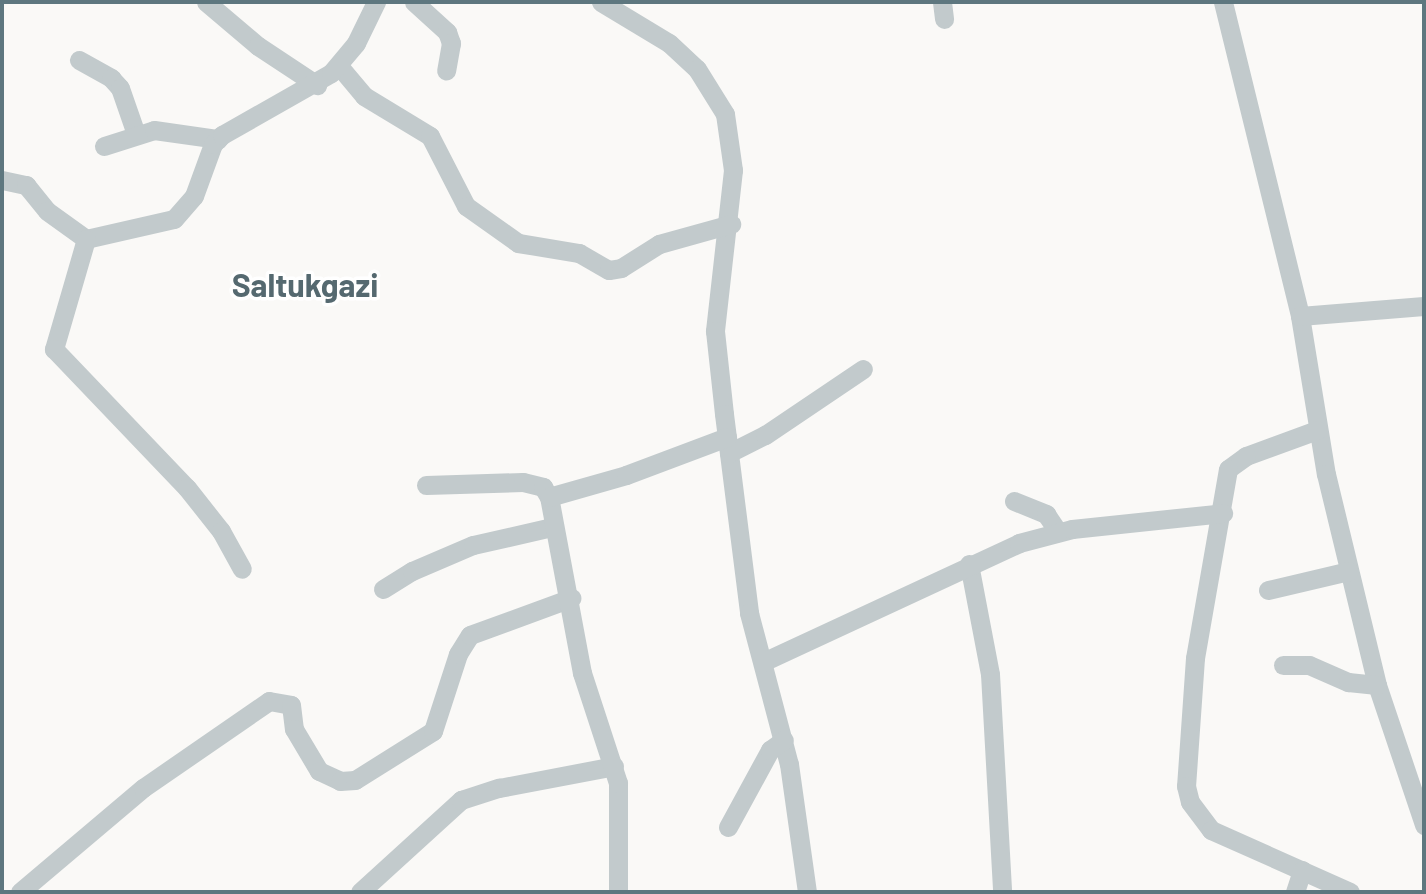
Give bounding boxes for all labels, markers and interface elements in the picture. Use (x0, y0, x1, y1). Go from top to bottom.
district label: Saltukgazi (232, 265, 378, 303)

